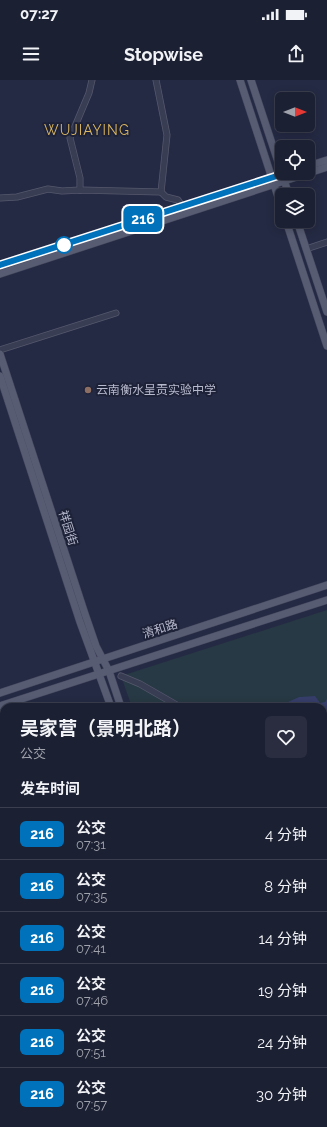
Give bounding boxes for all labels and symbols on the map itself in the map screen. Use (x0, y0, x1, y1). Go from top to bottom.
north arrow (275, 92, 315, 132)
district label: WUJIAYING (44, 122, 130, 138)
line badge: 216 (120, 206, 166, 232)
unlabelled marker (55, 236, 73, 254)
place label: 云南衡水呈贡实验中学 (96, 383, 216, 397)
marker: 云南衡水呈贡实验中学 (83, 385, 93, 395)
street label: 祥园街 (56, 509, 80, 547)
street label: 清和路 (141, 617, 179, 641)

